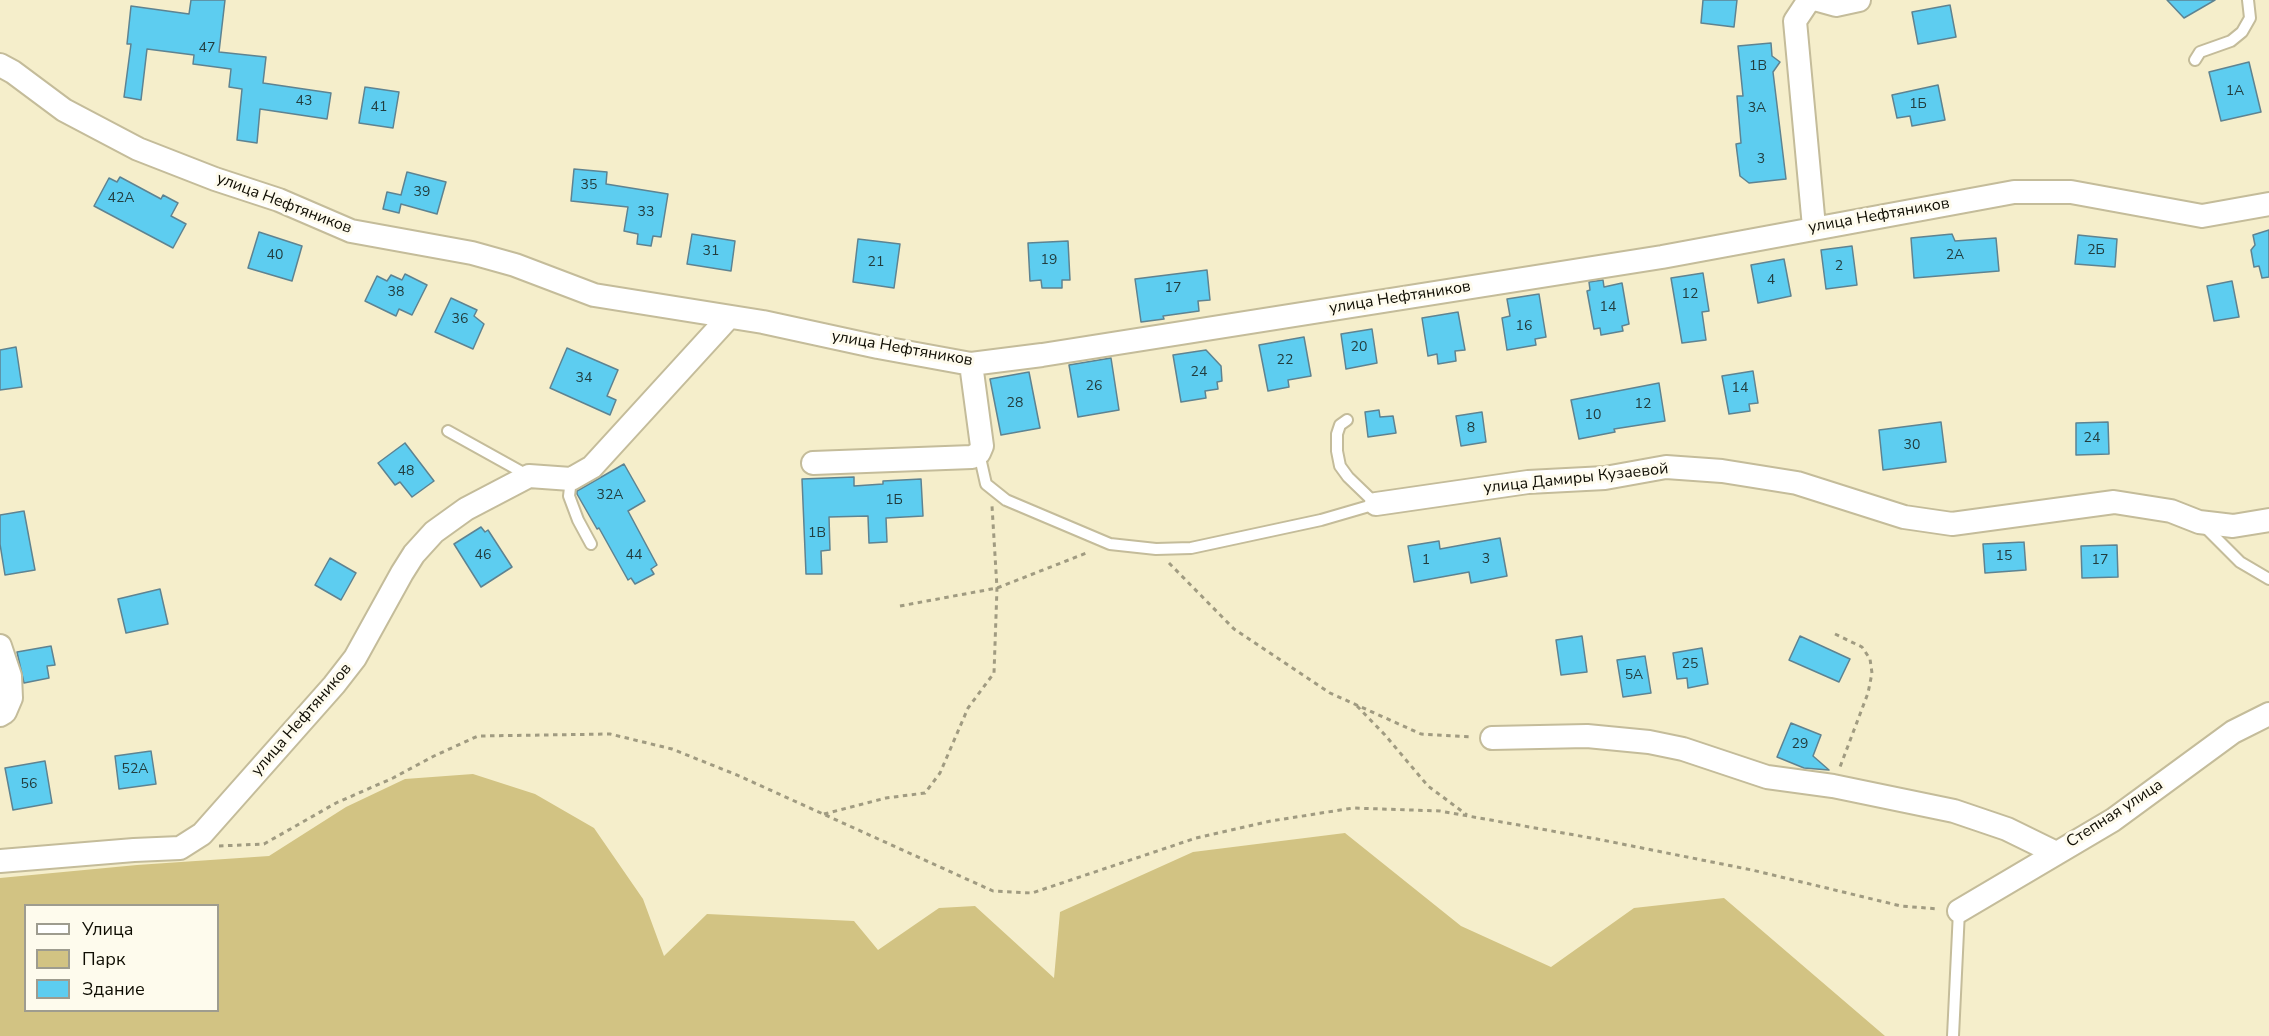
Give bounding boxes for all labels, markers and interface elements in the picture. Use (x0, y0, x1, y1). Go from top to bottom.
house number: 47 (199, 41, 215, 57)
house number: 1В (1749, 59, 1767, 75)
house number: 1А (2226, 84, 2244, 100)
house number: 43 (296, 94, 312, 110)
house number: 1Б (1909, 97, 1927, 113)
house number: 41 (371, 100, 387, 116)
house number: 3А (1748, 101, 1766, 117)
house number: 3 (1757, 152, 1765, 168)
street label: улица Нефтяников (214, 169, 354, 239)
house number: 35 (581, 178, 597, 194)
house number: 39 (414, 185, 430, 201)
house number: 42А (107, 191, 135, 207)
street label: улица Нефтяников (1807, 194, 1951, 238)
house number: 33 (638, 205, 654, 221)
house number: 2Б (2087, 243, 2105, 259)
house number: 31 (703, 244, 719, 260)
house number: 40 (267, 248, 283, 264)
house number: 2А (1946, 248, 1964, 264)
house number: 19 (1041, 253, 1057, 269)
house number: 21 (868, 255, 884, 271)
house number: 2 (1835, 259, 1843, 275)
house number: 4 (1767, 273, 1775, 289)
street label: улица Нефтяников (1328, 277, 1472, 319)
house number: 17 (1165, 281, 1181, 297)
house number: 38 (388, 285, 404, 301)
house number: 12 (1682, 287, 1698, 303)
house number: 14 (1600, 300, 1616, 316)
house number: 36 (452, 312, 468, 328)
house number: 16 (1516, 319, 1532, 335)
street label: улица Нефтяников (830, 327, 974, 371)
house number: 20 (1351, 340, 1367, 356)
house number: 22 (1277, 353, 1293, 369)
house number: 24 (1191, 365, 1207, 381)
house number: 34 (576, 371, 592, 387)
house number: 26 (1086, 379, 1102, 395)
house number: 14 (1732, 381, 1748, 397)
house number: 28 (1007, 396, 1023, 412)
house number: 12 (1635, 397, 1651, 413)
house number: 10 (1585, 408, 1601, 424)
house number: 8 (1467, 421, 1475, 437)
house number: 24 (2084, 431, 2100, 447)
house number: 30 (1904, 438, 1920, 454)
street label: улица Дамиры Кузаевой (1483, 460, 1669, 498)
house number: 48 (398, 464, 414, 480)
house number: 32А (596, 488, 624, 504)
house number: 1Б (885, 493, 903, 509)
house number: 1В (808, 526, 826, 542)
house number: 46 (475, 548, 491, 564)
house number: 44 (626, 548, 642, 564)
house number: 15 (1996, 549, 2012, 565)
house number: 3 (1482, 552, 1490, 568)
house number: 1 (1422, 553, 1430, 569)
house number: 17 (2092, 553, 2108, 569)
house number: 25 (1682, 657, 1698, 673)
street label: улица Нефтяников (248, 660, 356, 780)
house number: 5А (1625, 668, 1643, 684)
house number: 29 (1792, 737, 1808, 753)
house number: 52А (121, 762, 149, 778)
street label: Степная улица (2063, 776, 2167, 852)
house number: 56 (21, 777, 37, 793)
legend (24, 904, 219, 1012)
text: Улица (82, 917, 133, 941)
text: Парк (82, 947, 125, 971)
text: Здание (82, 977, 145, 1001)

